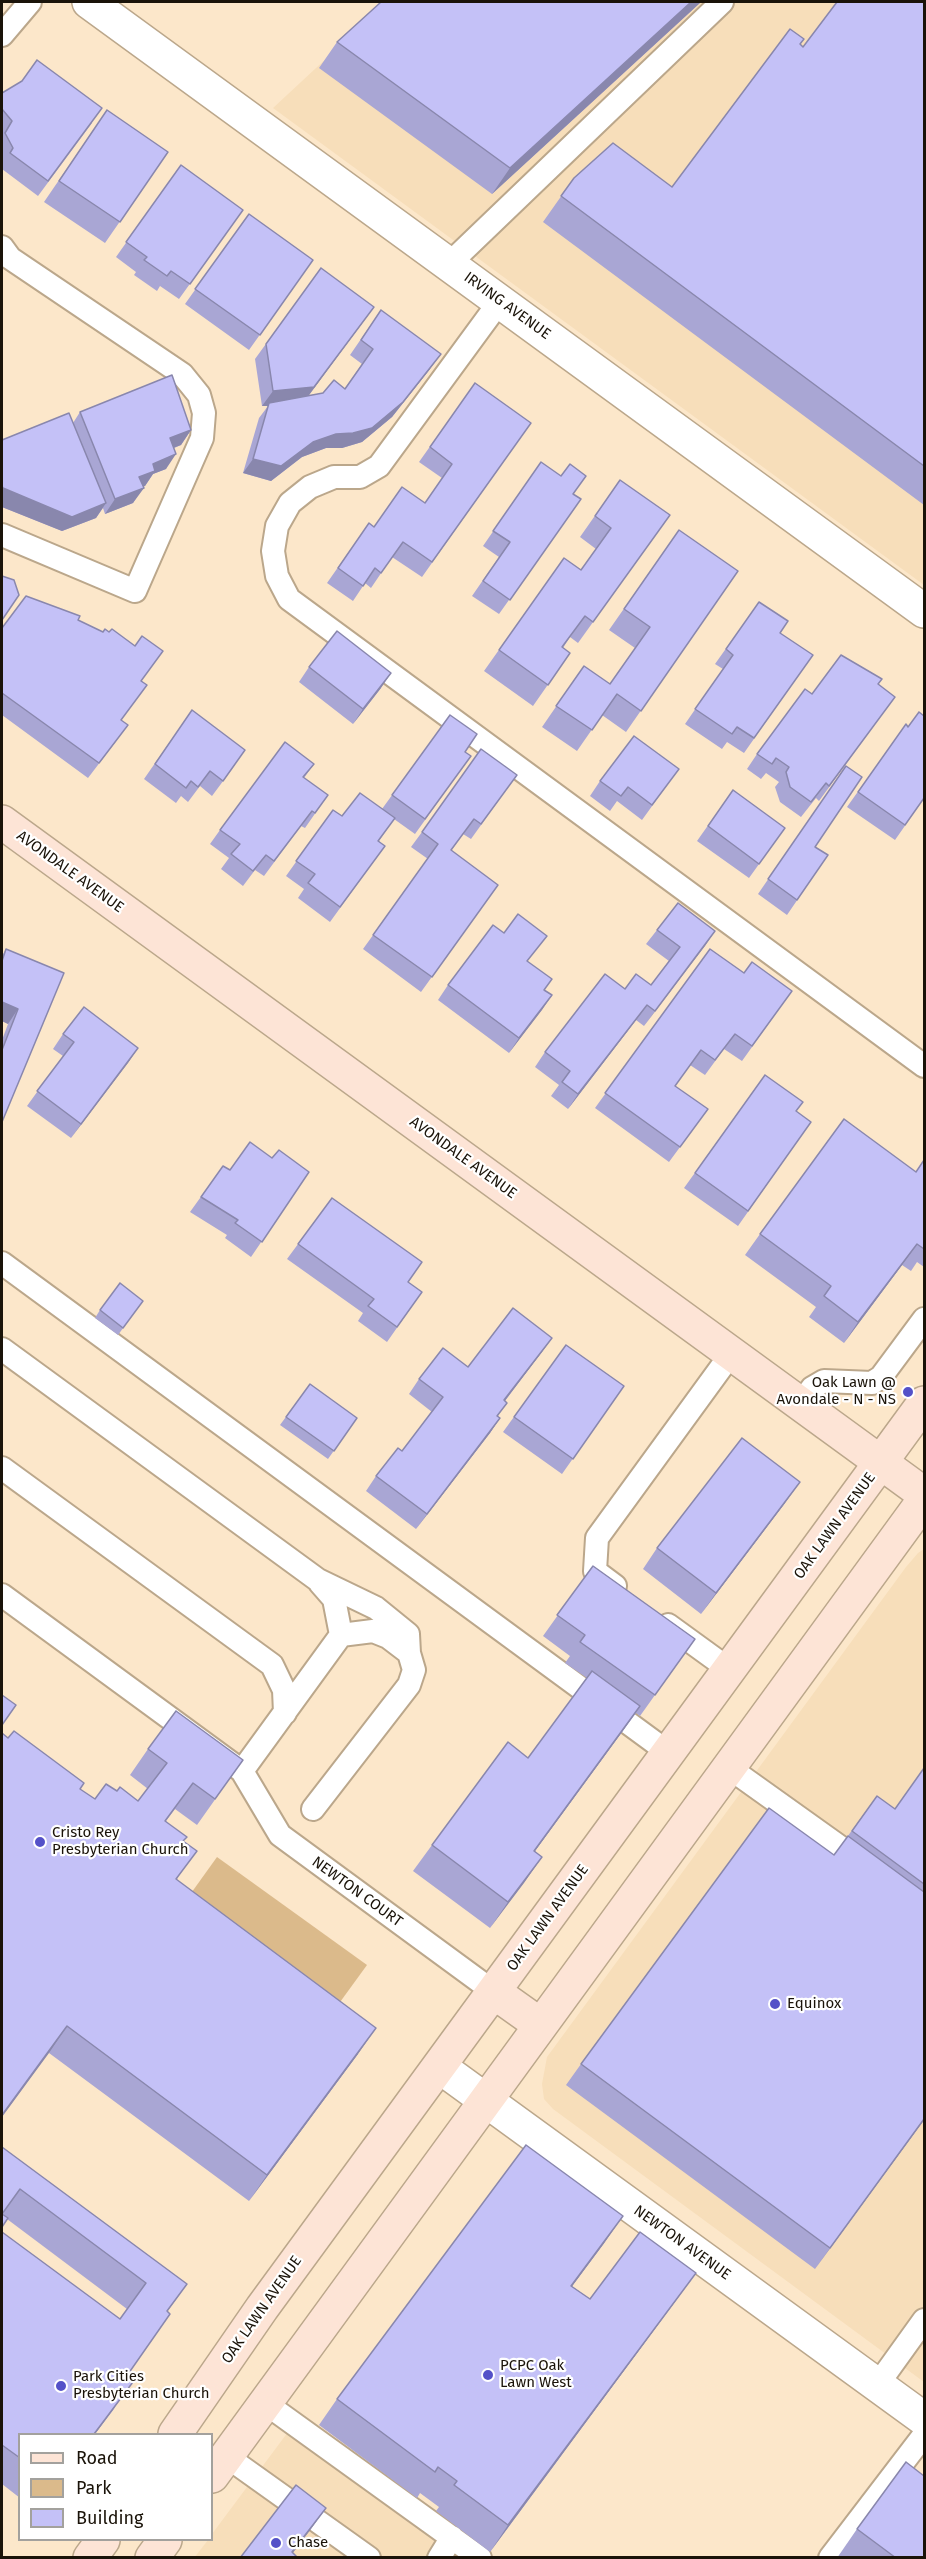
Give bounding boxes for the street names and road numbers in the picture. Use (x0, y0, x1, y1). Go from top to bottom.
street label: IRVING AVENUE (460, 269, 554, 343)
street label: AVONDALE AVENUE (13, 827, 127, 917)
street label: AVONDALE AVENUE (406, 1113, 520, 1203)
street label: OAK LAWN AVENUE (790, 1469, 880, 1583)
street label: NEWTON COURT (308, 1853, 406, 1931)
street label: OAK LAWN AVENUE (503, 1861, 593, 1975)
street label: NEWTON AVENUE (630, 2202, 734, 2284)
street label: OAK LAWN AVENUE (218, 2253, 306, 2367)

